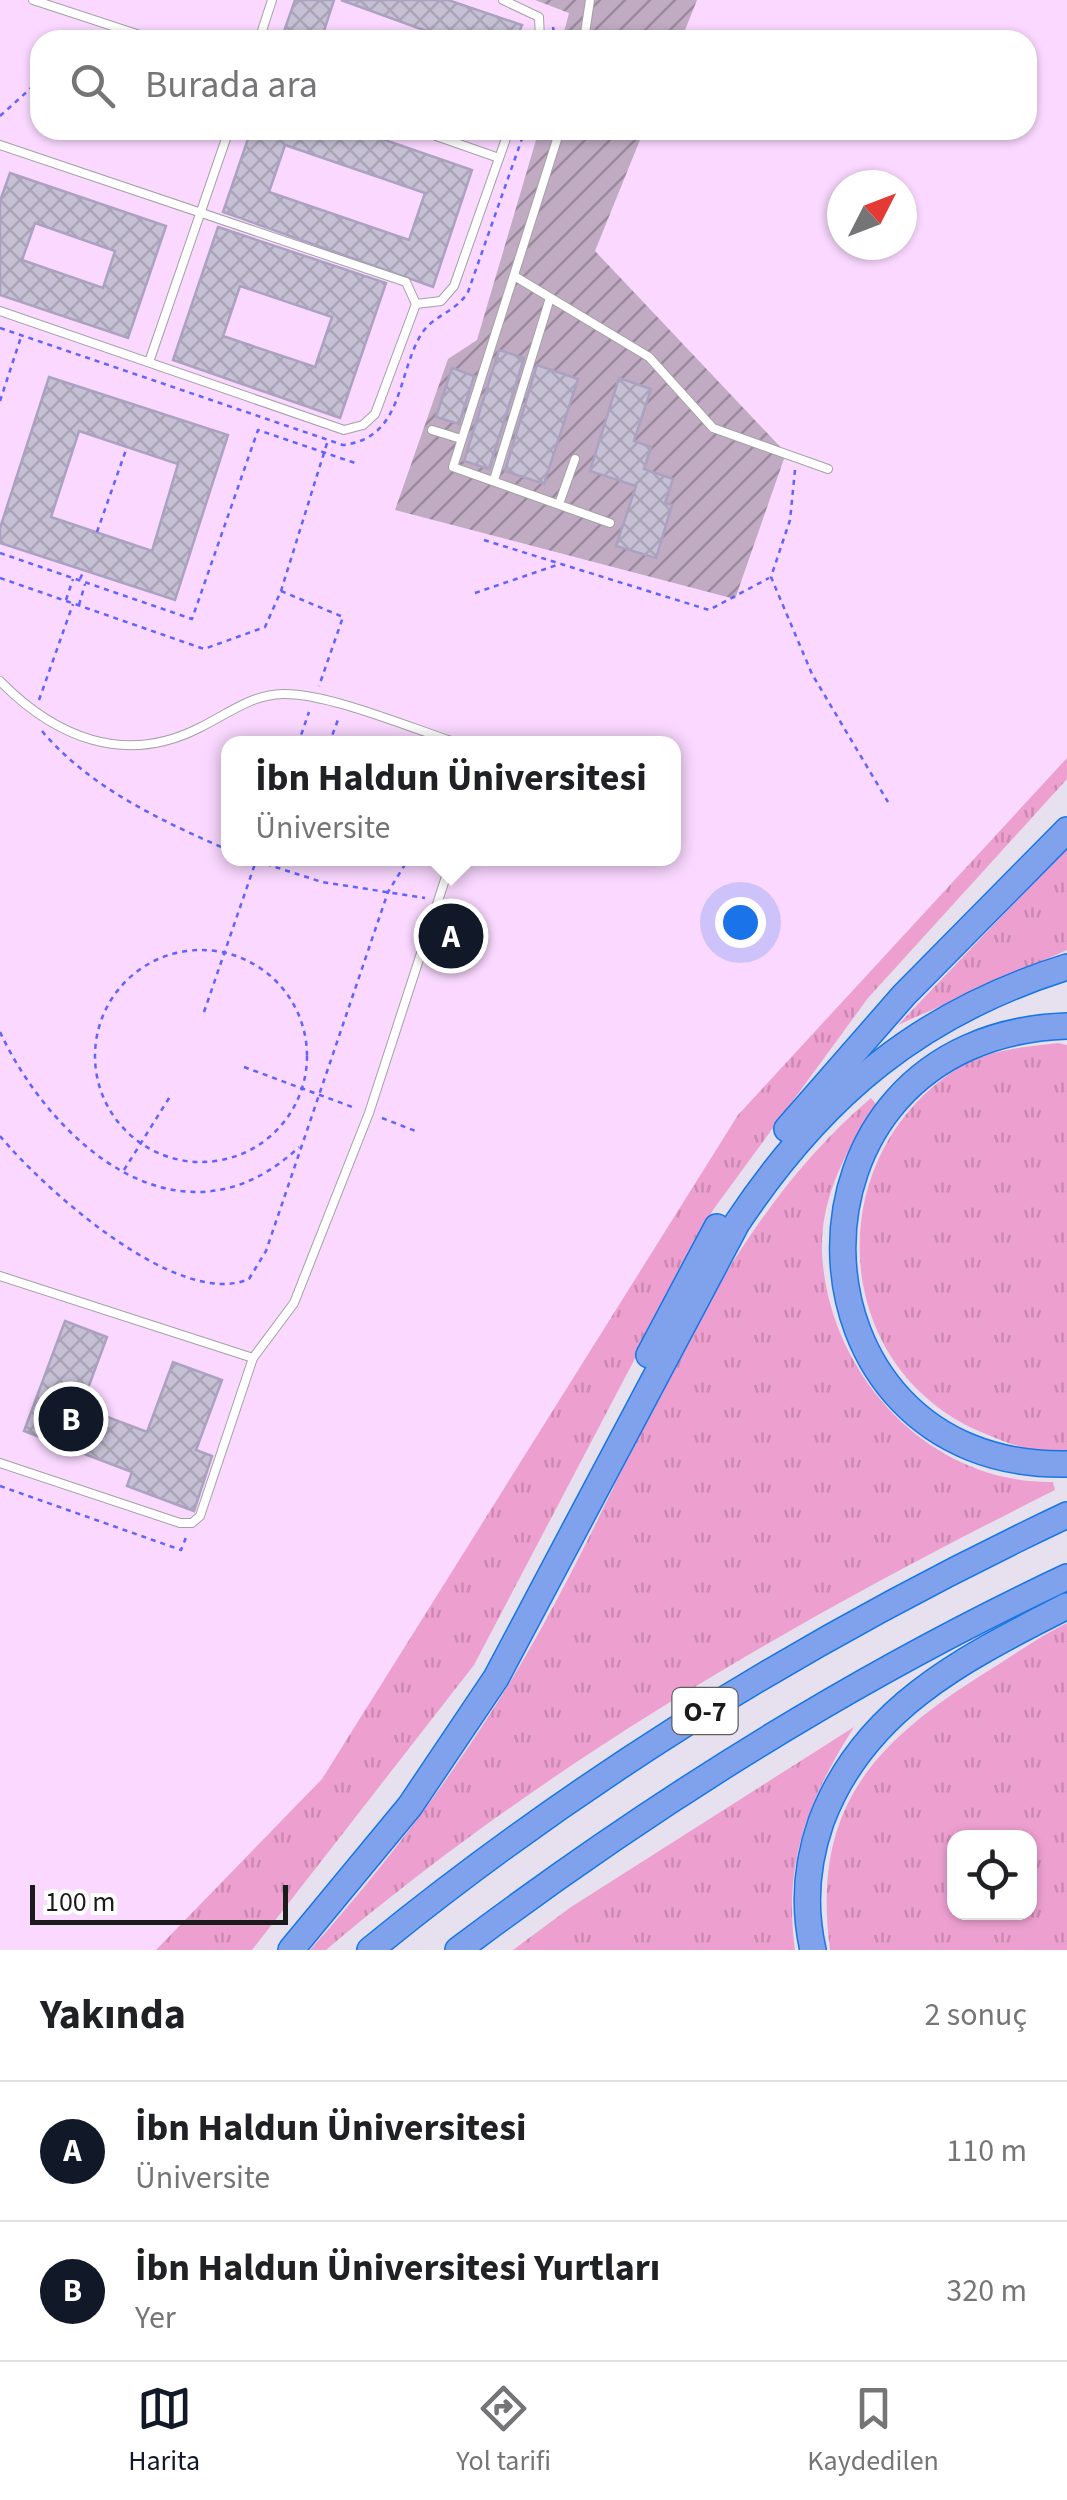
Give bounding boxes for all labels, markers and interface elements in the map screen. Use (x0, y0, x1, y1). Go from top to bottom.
search box (30, 30, 1037, 140)
icon: search (65, 58, 120, 113)
text: Burada ara (145, 58, 318, 112)
north arrow (827, 170, 917, 260)
popup (221, 736, 681, 866)
text: İbn Haldun Üniversitesi (255, 751, 647, 805)
text: Üniversite (255, 805, 390, 851)
your location (715, 897, 766, 948)
pin: A (418, 898, 484, 974)
pin: B (38, 1382, 104, 1456)
road number: O-7 (672, 1688, 738, 1734)
map controls (947, 1830, 1037, 1920)
button: locate (947, 1830, 1037, 1920)
scale bar (30, 1880, 288, 1924)
text: 100 m (45, 1882, 116, 1922)
text: Yakında (40, 1985, 186, 2045)
text: 2 sonuç (924, 1992, 1027, 2038)
text: İbn Haldun Üniversitesi (135, 2101, 527, 2155)
text: A (63, 2128, 82, 2174)
text: 110 m (946, 2128, 1027, 2174)
text: Üniversite (135, 2155, 270, 2201)
text: İbn Haldun Üniversitesi Yurtları (135, 2241, 660, 2295)
text: B (63, 2268, 82, 2314)
text: 320 m (946, 2268, 1027, 2314)
text: Yer (135, 2295, 176, 2341)
tab: Harita (128, 2381, 200, 2481)
tab: Yol tarifi (456, 2381, 551, 2481)
tab: Kaydedilen (807, 2381, 939, 2481)

